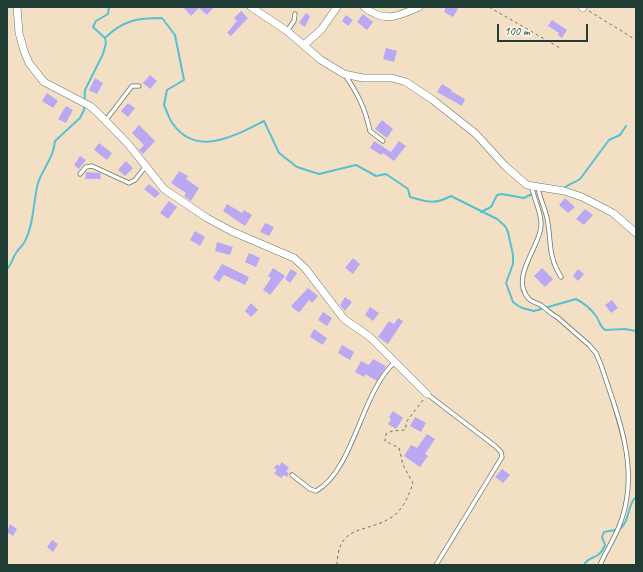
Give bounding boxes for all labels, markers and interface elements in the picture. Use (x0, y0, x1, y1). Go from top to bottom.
scale bar (499, 16, 590, 42)
text: 100 m (504, 23, 530, 39)

